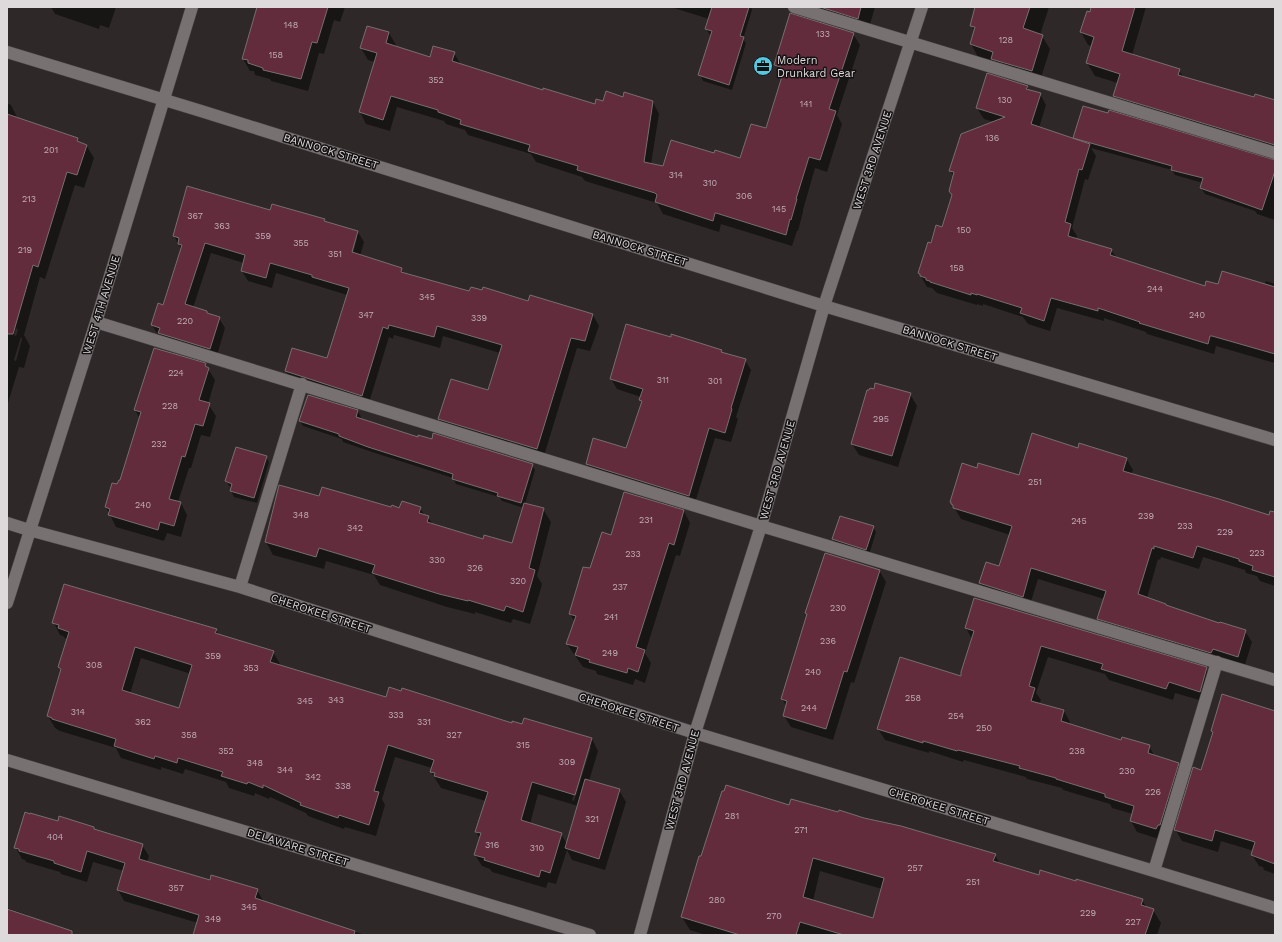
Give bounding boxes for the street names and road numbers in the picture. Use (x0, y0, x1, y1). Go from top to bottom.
street label: WEST 3RD AVENUE (850, 109, 895, 211)
street label: BANNOCK STREET (282, 131, 380, 172)
street label: BANNOCK STREET (591, 228, 689, 269)
street label: WEST 4TH AVENUE (80, 254, 123, 356)
street label: BANNOCK STREET (901, 323, 999, 364)
street label: WEST 3RD AVENUE (757, 419, 798, 521)
street label: CHEROKEE STREET (269, 591, 373, 636)
street label: CHEROKEE STREET (577, 690, 681, 735)
street label: WEST 3RD AVENUE (663, 729, 702, 832)
street label: CHEROKEE STREET (887, 785, 991, 828)
street label: DELAWARE STREET (246, 826, 350, 869)

